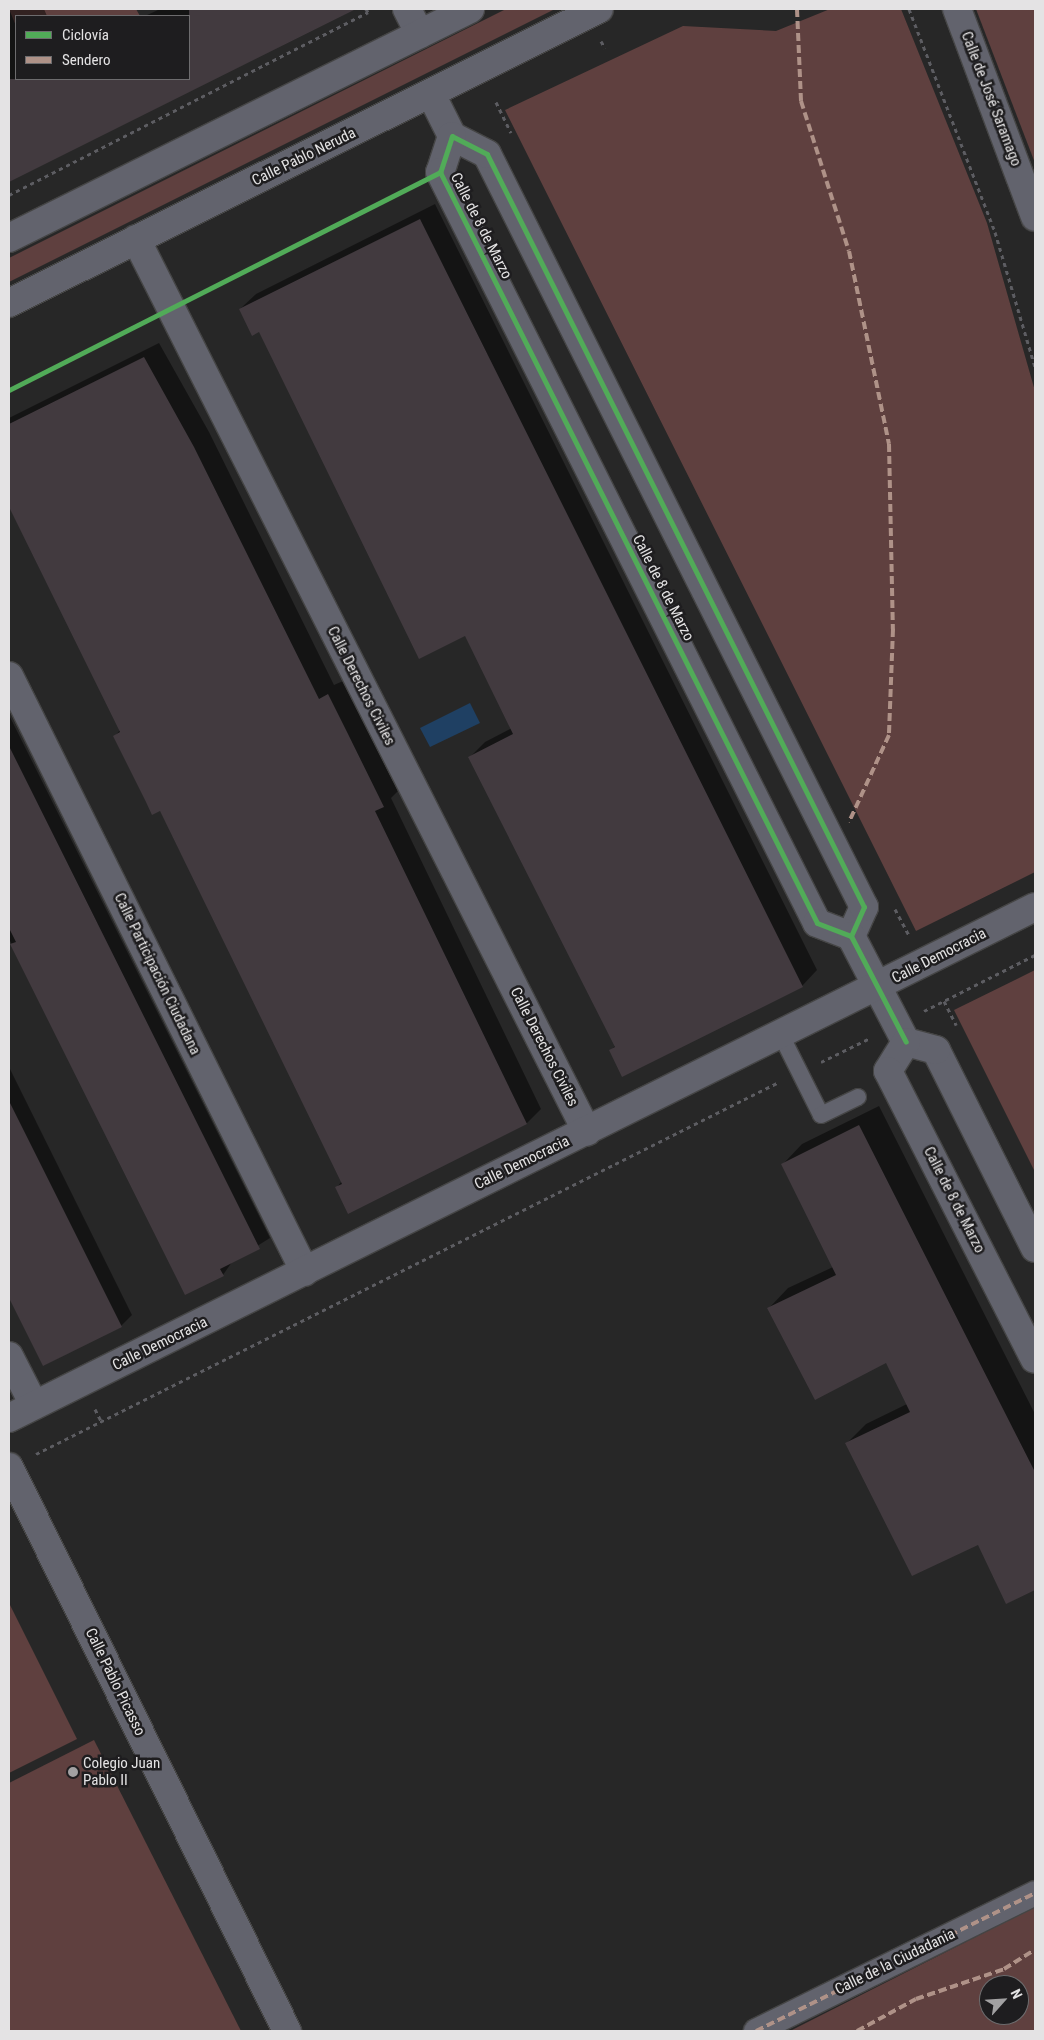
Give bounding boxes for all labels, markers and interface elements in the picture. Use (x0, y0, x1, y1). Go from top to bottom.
legend (15, 15, 190, 80)
text: Ciclovía (62, 26, 109, 44)
street label: Calle de José Saramago (957, 29, 1025, 169)
text: Sendero (62, 51, 111, 69)
street label: Calle Pablo Neruda (249, 124, 359, 190)
street label: Calle de 8 de Marzo (446, 170, 516, 282)
street label: Calle de 8 de Marzo (628, 532, 698, 644)
street label: Calle Derechos Civiles (323, 623, 399, 749)
street label: Calle Participación Ciudadana (110, 890, 204, 1058)
street label: Calle Democracia (889, 925, 989, 987)
street label: Calle Derechos Civiles (506, 984, 582, 1110)
street label: Calle Democracia (472, 1132, 572, 1194)
street label: Calle de 8 de Marzo (919, 1144, 989, 1256)
street label: Calle Democracia (110, 1313, 210, 1375)
street label: Calle Pablo Picasso (81, 1625, 149, 1739)
place label: Colegio Juan Pablo II (83, 1754, 160, 1789)
marker: Colegio Juan Pablo II (67, 1766, 79, 1778)
street label: Calle de la Ciudadania (832, 1925, 958, 1999)
north arrow (979, 1975, 1029, 2025)
text: N (1008, 1986, 1026, 2001)

